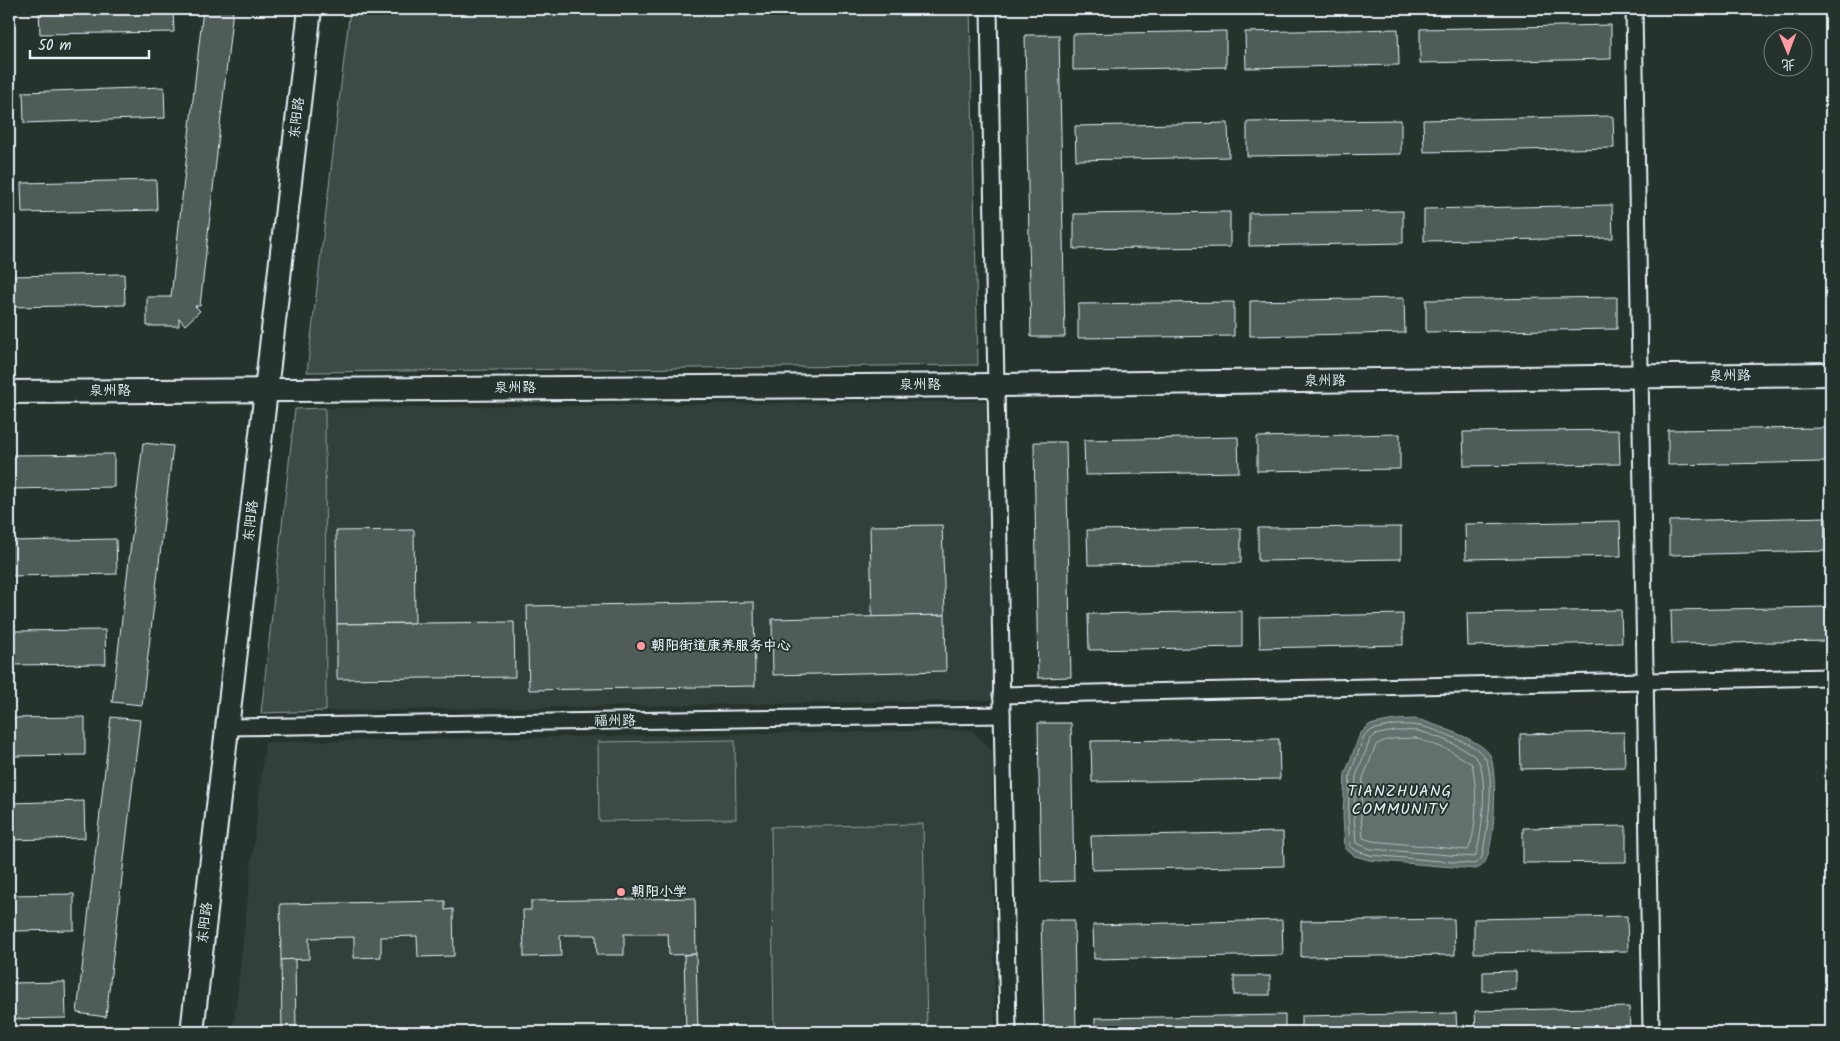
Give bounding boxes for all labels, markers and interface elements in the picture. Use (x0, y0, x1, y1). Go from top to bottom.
scale bar (30, 28, 149, 60)
north arrow (1762, 28, 1812, 78)
text: 50 m (38, 34, 72, 58)
text: 北 (1781, 53, 1795, 75)
street label: 东阳路 (284, 96, 310, 140)
street label: 泉州路 (1709, 365, 1751, 387)
street label: 泉州路 (1304, 370, 1346, 392)
street label: 泉州路 (899, 374, 941, 396)
street label: 泉州路 (494, 377, 536, 399)
street label: 泉州路 (89, 380, 131, 402)
street label: 东阳路 (238, 499, 264, 543)
place label: 朝阳街道康养服务中心 (651, 635, 791, 657)
marker: 朝阳街道康养服务中心 (635, 640, 647, 652)
street label: 福州路 (594, 710, 636, 732)
district label: TIANZHUANG COMMUNITY (1348, 779, 1452, 822)
place label: 朝阳小学 (631, 881, 687, 903)
marker: 朝阳小学 (615, 886, 627, 898)
street label: 东阳路 (192, 901, 218, 945)

